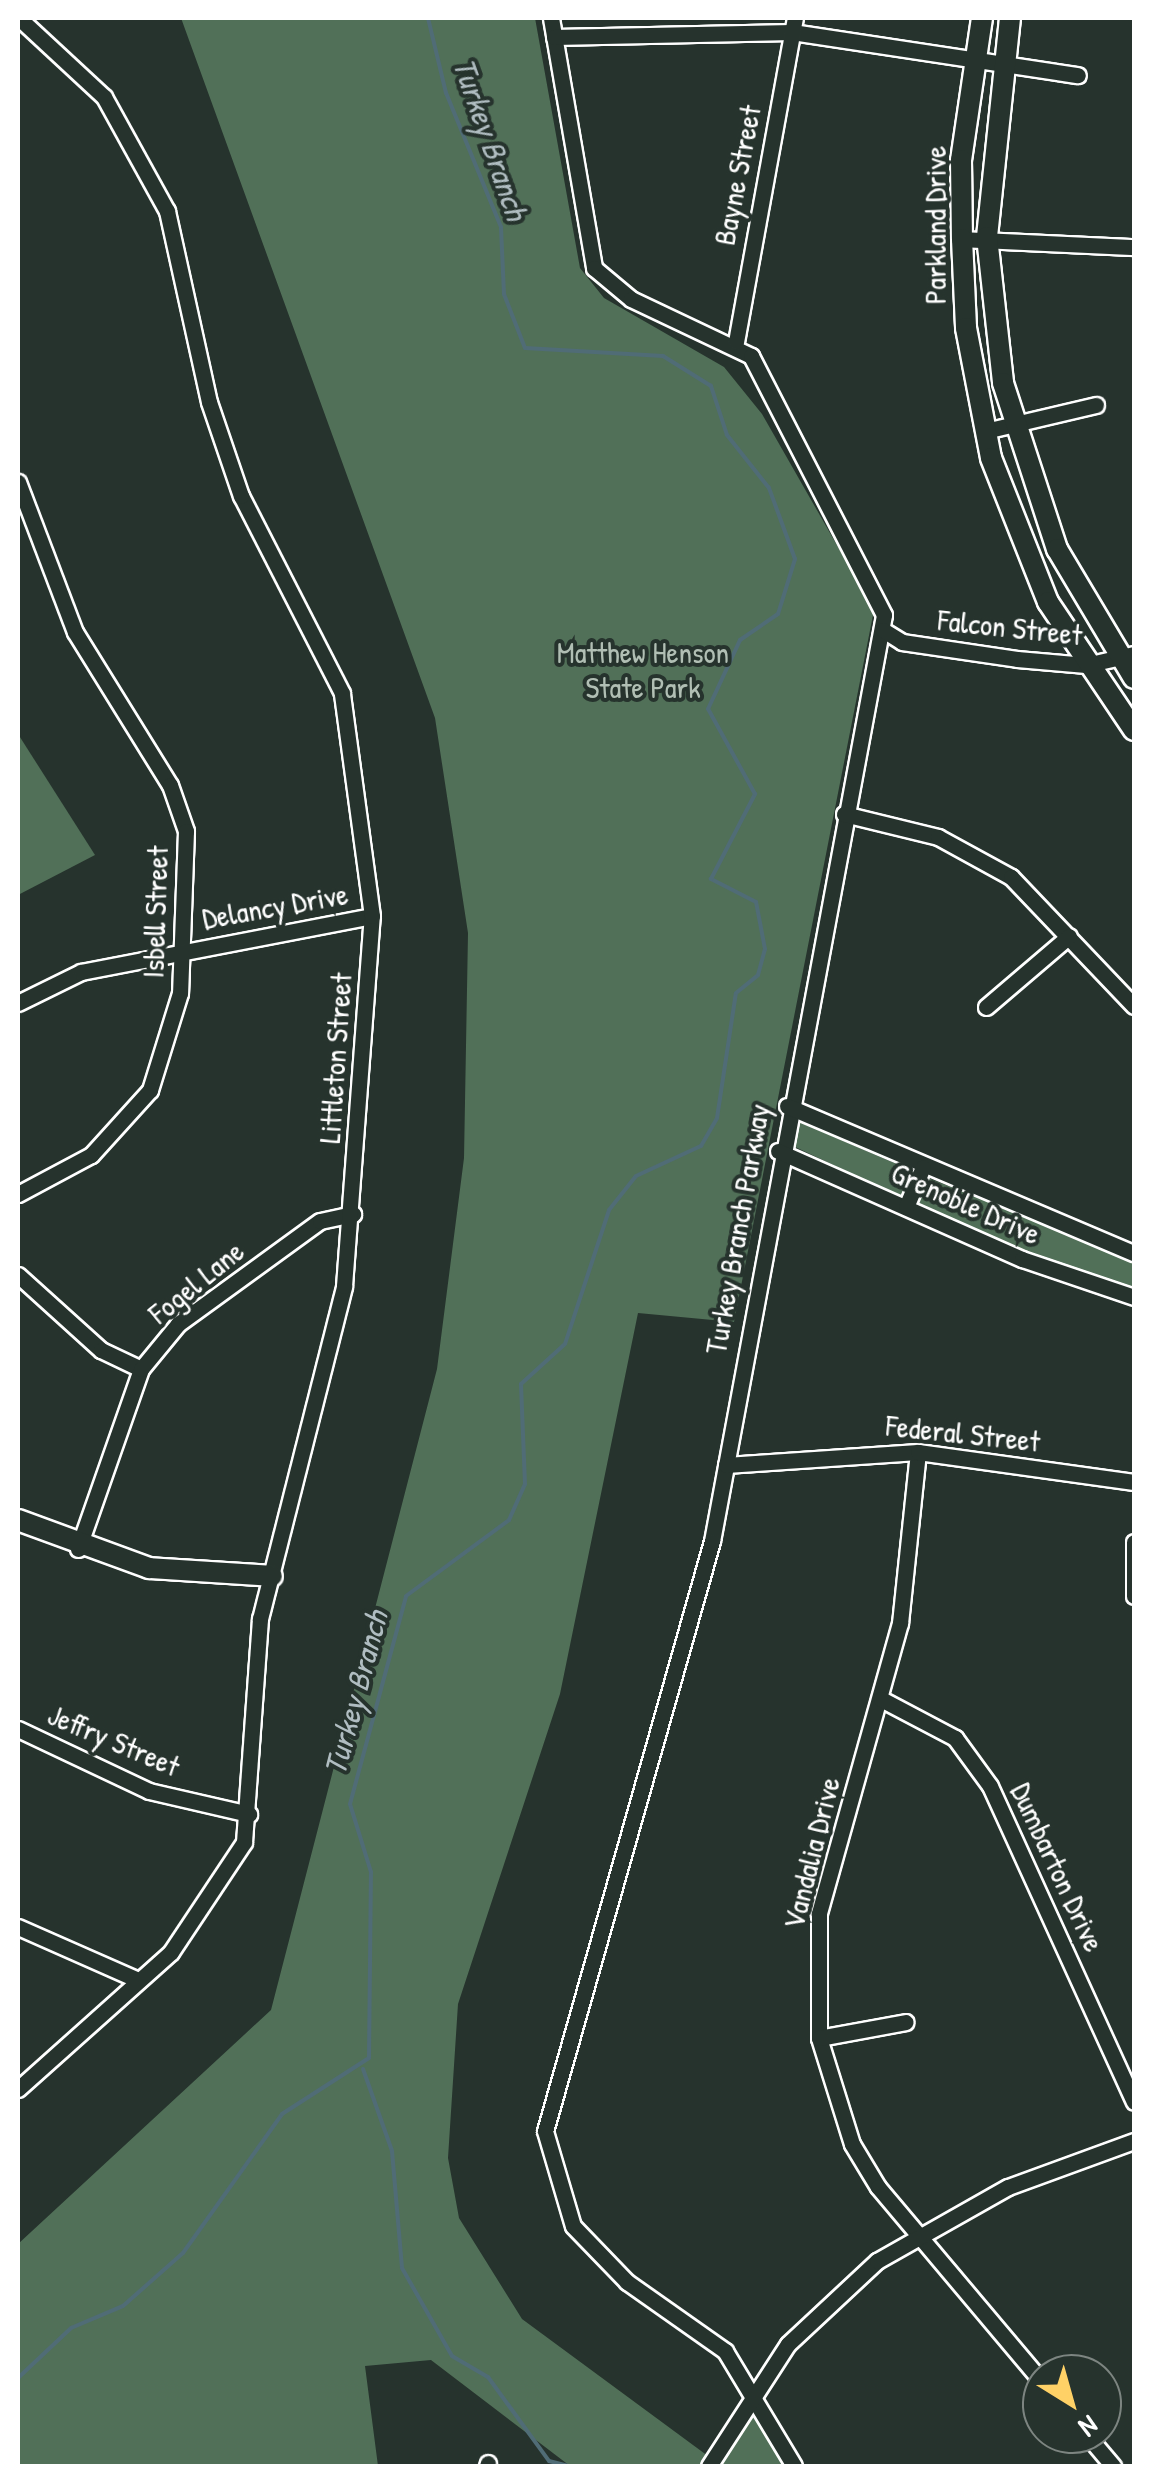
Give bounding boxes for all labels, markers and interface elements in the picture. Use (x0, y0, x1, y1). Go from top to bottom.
water label: Turkey Branch (444, 53, 536, 225)
street label: Bayne Street (706, 102, 768, 248)
street label: Parkland Drive (917, 146, 953, 304)
street label: Falcon Street (936, 602, 1084, 652)
park label: Matthew Henson State Park (557, 634, 729, 704)
street label: Isbell Street (135, 845, 175, 979)
street label: Delancy Drive (199, 875, 351, 937)
street label: Littleton Street (311, 971, 359, 1145)
street label: Turkey Branch Parkway (697, 1101, 777, 1357)
street label: Grenoble Drive (886, 1154, 1046, 1252)
street label: Fogel Lane (141, 1233, 251, 1331)
street label: Federal Street (884, 1407, 1042, 1459)
water label: Turkey Branch (316, 1607, 396, 1779)
street label: Jeffry Street (43, 1696, 185, 1784)
street label: Vandalia Drive (775, 1773, 847, 1933)
street label: Dumbarton Drive (1003, 1777, 1113, 1957)
north arrow (1022, 2354, 1122, 2454)
text: N (1071, 2407, 1106, 2446)

